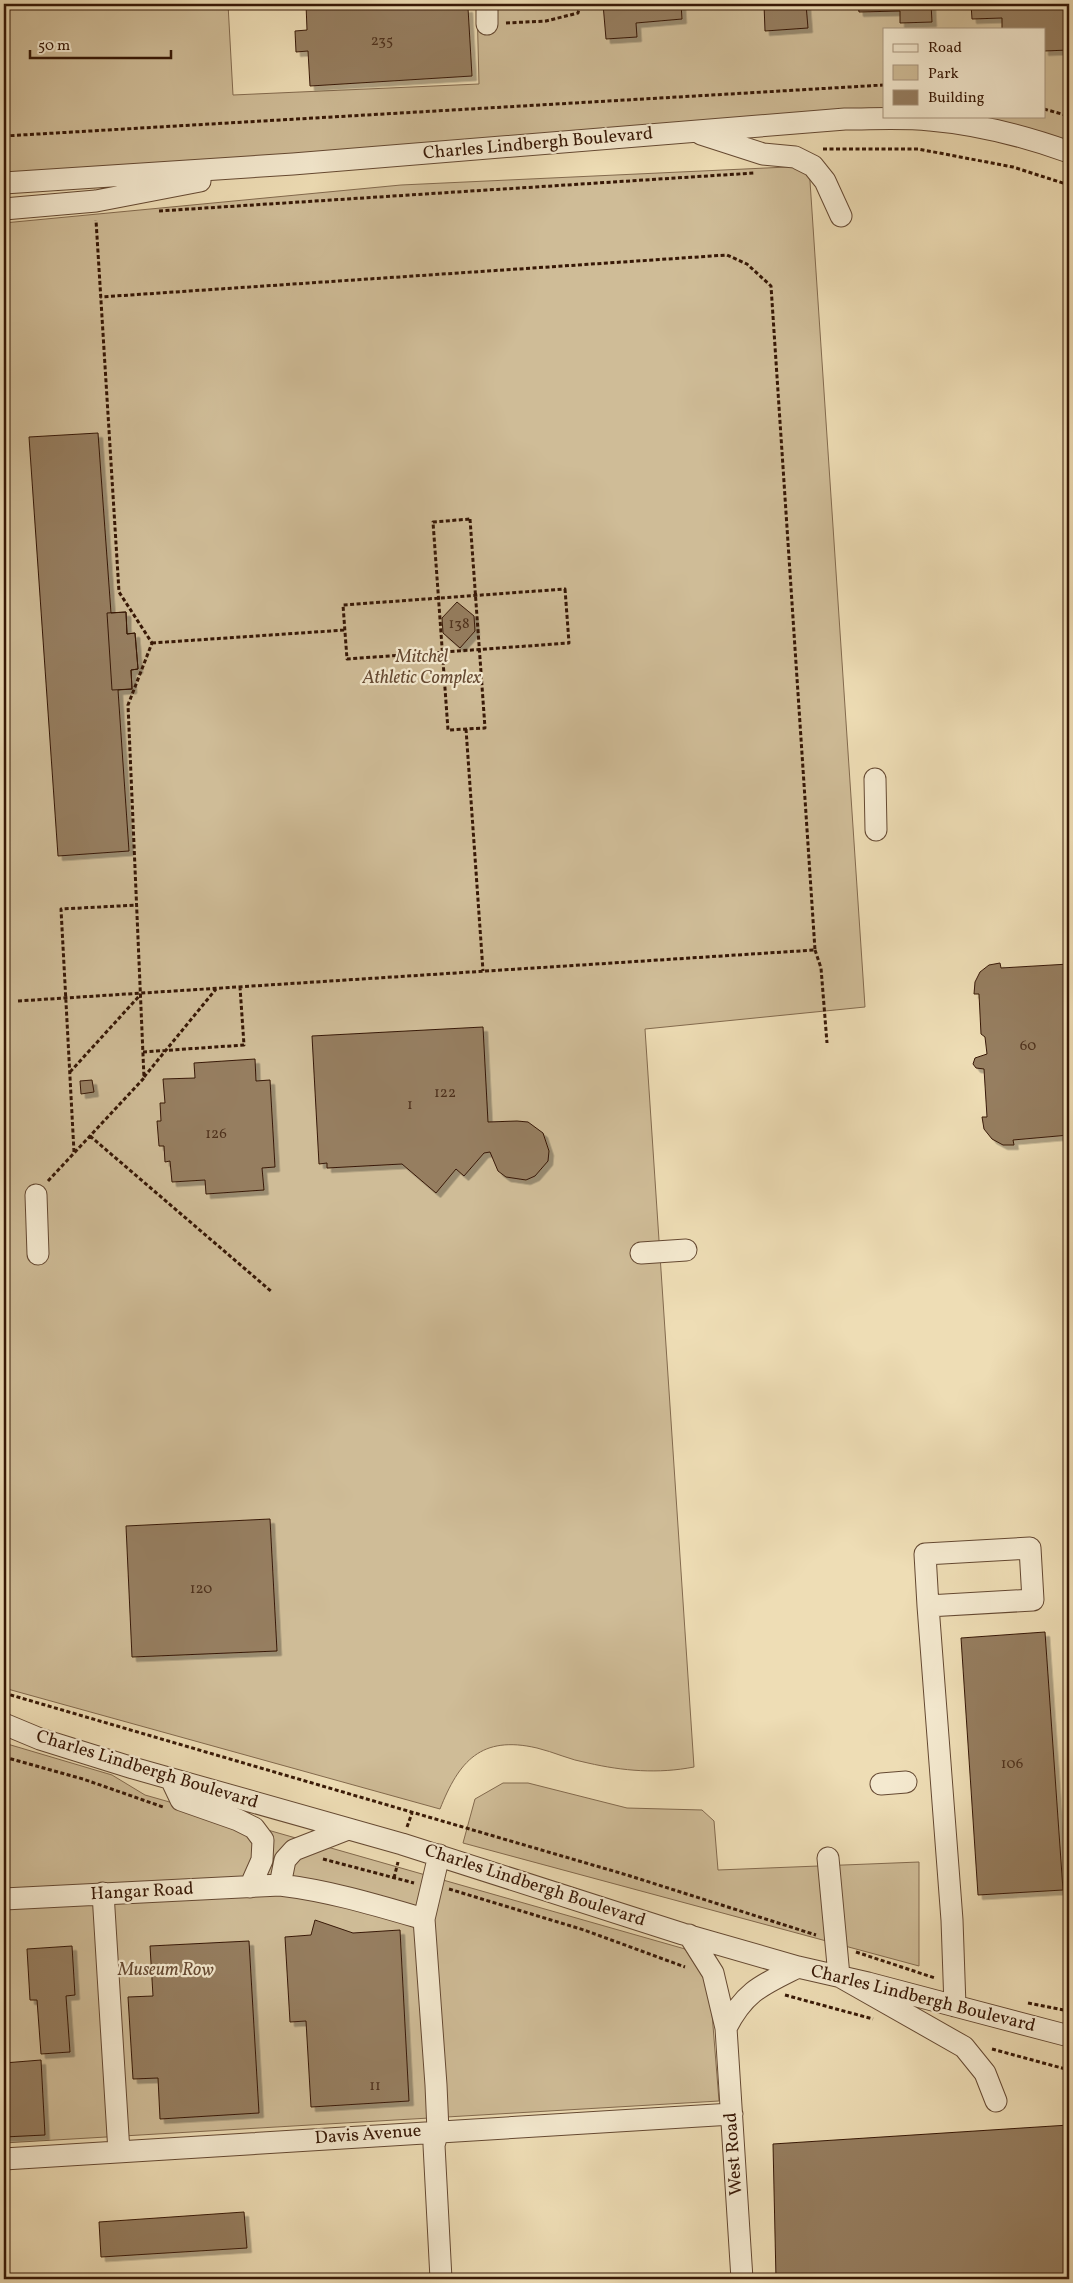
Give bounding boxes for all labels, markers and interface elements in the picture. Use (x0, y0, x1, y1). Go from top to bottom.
scale bar (30, 28, 171, 60)
legend (883, 28, 1046, 118)
house number: 235 (371, 31, 393, 52)
text: 50 m (38, 36, 70, 57)
text: Road (928, 38, 962, 59)
text: Park (928, 64, 959, 85)
text: Building (928, 88, 985, 109)
street label: Charles Lindbergh Boulevard (422, 121, 654, 167)
house number: 138 (448, 614, 470, 635)
park label: Mitchel Athletic Complex (362, 645, 482, 691)
house number: 60 (1020, 1036, 1036, 1057)
house number: 122 (434, 1083, 456, 1104)
house number: 1 (407, 1095, 413, 1116)
house number: 126 (205, 1124, 227, 1145)
house number: 120 (190, 1579, 212, 1600)
street label: Charles Lindbergh Boulevard (33, 1724, 261, 1816)
house number: 106 (1001, 1754, 1023, 1775)
street label: Charles Lindbergh Boulevard (421, 1838, 649, 1934)
street label: Hangar Road (90, 1877, 194, 1907)
park label: Museum Row (117, 1958, 214, 1983)
street label: Charles Lindbergh Boulevard (808, 1959, 1038, 2039)
house number: 11 (369, 2076, 381, 2097)
street label: West Road (719, 2112, 749, 2196)
street label: Davis Avenue (314, 2119, 422, 2151)

